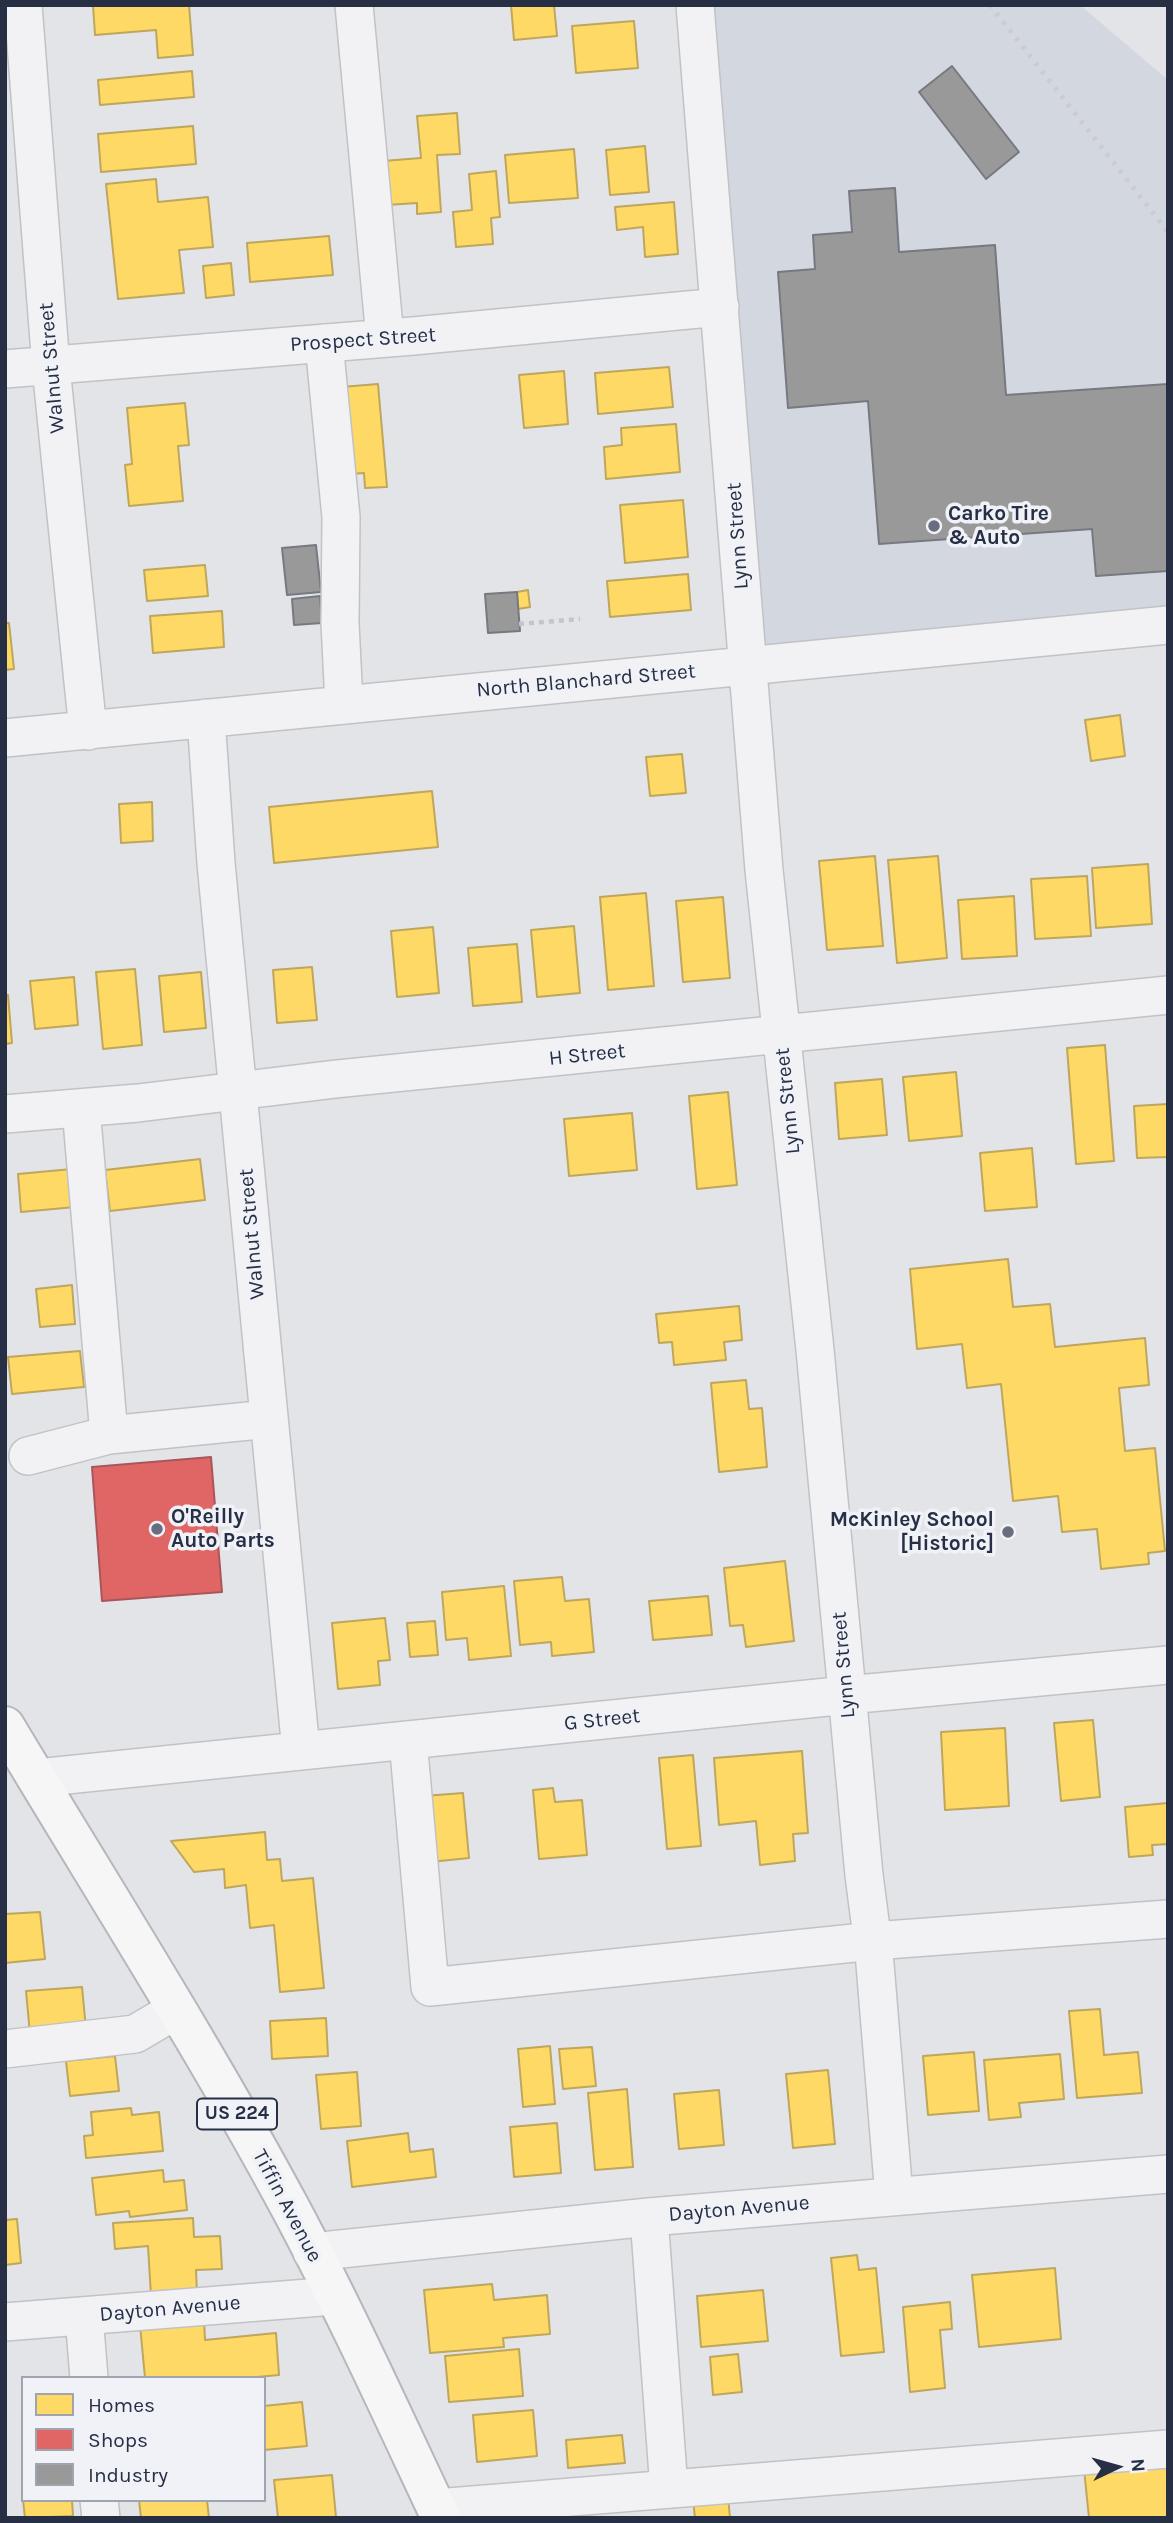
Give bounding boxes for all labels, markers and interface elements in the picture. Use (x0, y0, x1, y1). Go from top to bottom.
street label: Walnut Street (34, 301, 70, 435)
street label: Prospect Street (289, 322, 437, 358)
street label: Lynn Street (722, 482, 754, 590)
place label: Carko Tire & Auto (948, 501, 1049, 551)
marker: Carko Tire & Auto (926, 518, 942, 534)
street label: North Blanchard Street (475, 659, 697, 703)
street label: H Street (548, 1038, 626, 1072)
street label: Lynn Street (770, 1046, 806, 1156)
street label: Walnut Street (234, 1167, 270, 1301)
place label: O'Reilly Auto Parts (171, 1504, 275, 1554)
place label: McKinley School [Historic] (830, 1507, 994, 1557)
marker: O'Reilly Auto Parts (149, 1521, 165, 1537)
marker: McKinley School [Historic] (1000, 1524, 1016, 1540)
street label: Lynn Street (827, 1611, 861, 1719)
street label: G Street (563, 1703, 641, 1737)
road number: US 224 (197, 2098, 277, 2130)
street label: Tiffin Avenue (247, 2145, 327, 2267)
street label: Dayton Avenue (668, 2190, 810, 2228)
street label: Dayton Avenue (99, 2290, 241, 2328)
legend (21, 2376, 266, 2502)
text: Homes (88, 2393, 155, 2417)
text: Shops (88, 2428, 148, 2452)
north arrow (1082, 2432, 1152, 2502)
text: N (1126, 2457, 1149, 2473)
text: Industry (88, 2463, 168, 2487)

